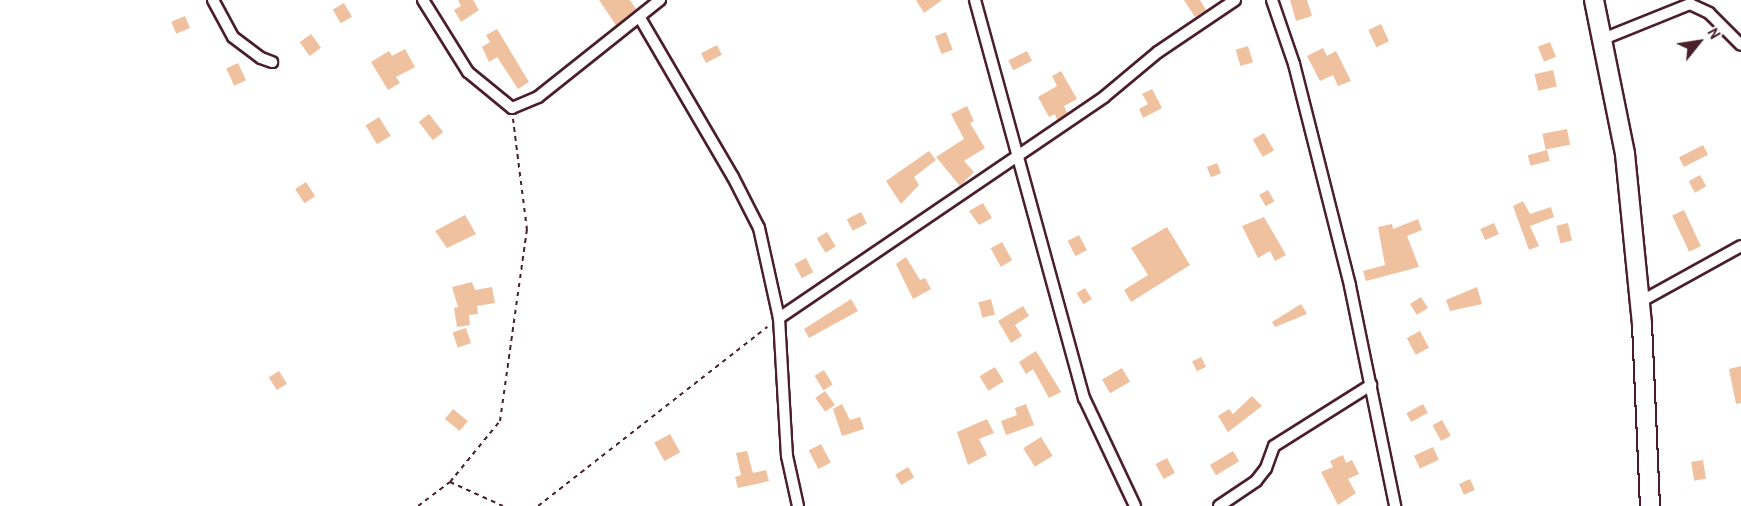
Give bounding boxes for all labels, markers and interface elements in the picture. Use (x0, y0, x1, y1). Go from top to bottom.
north arrow (1669, 12, 1729, 72)
text: N (1703, 24, 1726, 42)

